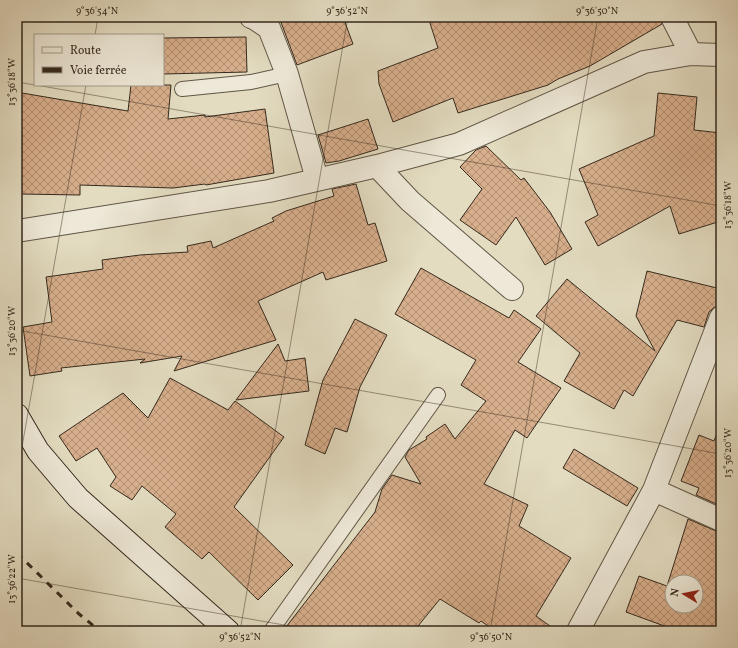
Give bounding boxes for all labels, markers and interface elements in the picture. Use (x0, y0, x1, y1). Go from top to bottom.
text: 9°36'54"N (76, 4, 119, 18)
text: 9°36'52"N (326, 4, 368, 18)
text: 9°36'50"N (576, 4, 619, 18)
legend (34, 34, 164, 86)
text: Route (70, 43, 101, 59)
text: 13°36'18"W (5, 58, 19, 106)
text: Voie ferrée (70, 63, 127, 79)
text: 13°36'18"W (721, 181, 735, 229)
text: 13°36'20"W (5, 306, 19, 356)
text: 13°36'20"W (721, 428, 735, 478)
text: 13°36'22"W (5, 554, 19, 604)
north arrow (664, 574, 704, 614)
text: N (668, 587, 684, 598)
text: 9°36'52"N (219, 630, 261, 644)
text: 9°36'50"N (470, 630, 513, 644)

